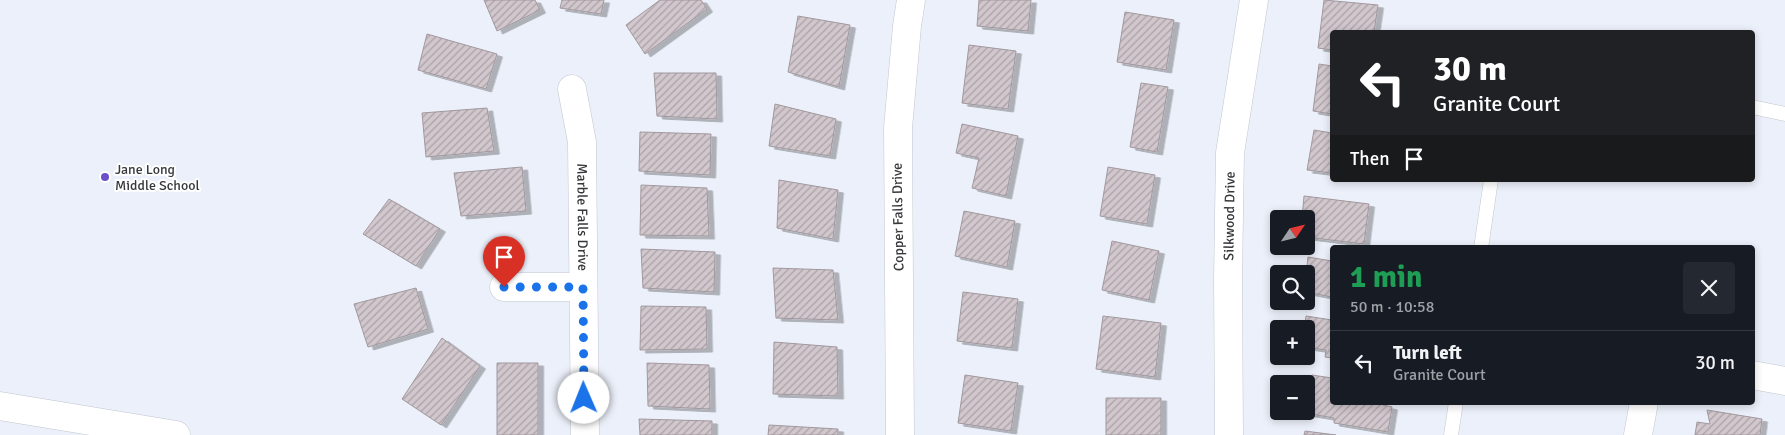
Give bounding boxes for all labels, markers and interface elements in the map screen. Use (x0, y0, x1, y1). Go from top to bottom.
text: 30 m (1433, 47, 1507, 90)
icon: left (1350, 50, 1415, 115)
text: Granite Court (1433, 90, 1560, 117)
icon: arrive (1400, 145, 1428, 173)
text: Then (1350, 147, 1390, 171)
place label: Jane Long Middle School (115, 161, 200, 194)
street label: Marble Falls Drive (574, 163, 592, 271)
street label: Copper Falls Drive (889, 163, 907, 271)
marker: Jane Long Middle School (99, 171, 111, 183)
street label: Silkwood Drive (1220, 171, 1238, 261)
north arrow (1270, 210, 1315, 255)
map controls (1270, 210, 1315, 420)
pin (483, 236, 525, 287)
icon: arrive (490, 243, 518, 271)
text: 1 min (1350, 259, 1422, 296)
button: close (1683, 262, 1735, 314)
button: search (1270, 265, 1315, 310)
text: 50 m · 10:58 (1350, 297, 1434, 317)
button: + (1270, 320, 1315, 365)
text: Turn left (1393, 341, 1462, 365)
icon: left (1350, 349, 1378, 377)
text: 30 m (1695, 351, 1735, 375)
text: Granite Court (1393, 365, 1486, 385)
position arrow (557, 371, 609, 423)
button: − (1270, 375, 1315, 420)

